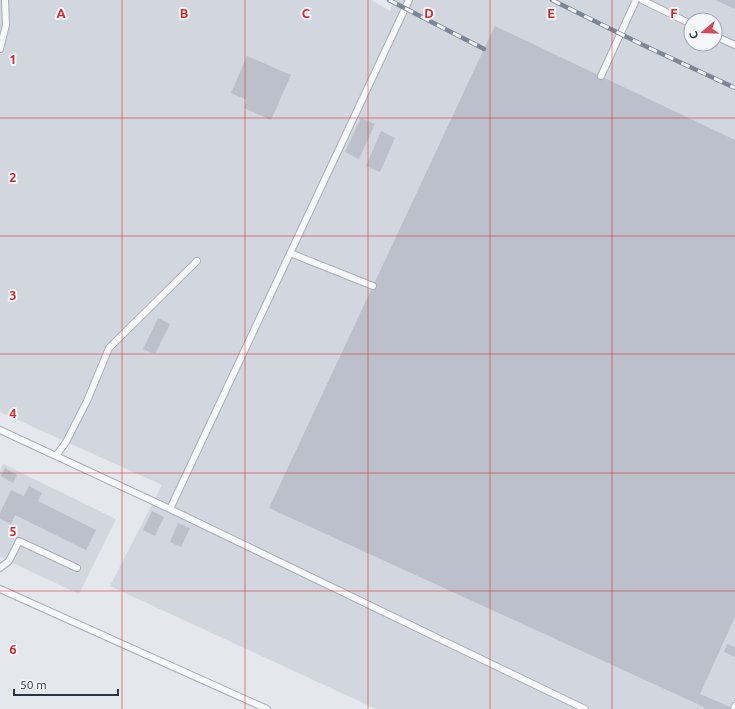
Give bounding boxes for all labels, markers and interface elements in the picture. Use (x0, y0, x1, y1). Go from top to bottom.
text: A (56, 6, 66, 20)
text: B (180, 6, 189, 20)
text: C (302, 6, 311, 20)
text: D (424, 6, 434, 20)
text: E (547, 6, 555, 20)
text: F (670, 6, 678, 20)
north arrow (683, 12, 723, 52)
text: С (687, 30, 700, 41)
text: 1 (9, 52, 17, 66)
text: 2 (9, 170, 17, 184)
text: 3 (9, 288, 17, 302)
text: 4 (9, 406, 17, 420)
text: 5 (9, 524, 17, 538)
text: 6 (9, 642, 17, 656)
scale bar (14, 671, 118, 697)
text: 50 m (20, 678, 47, 691)

